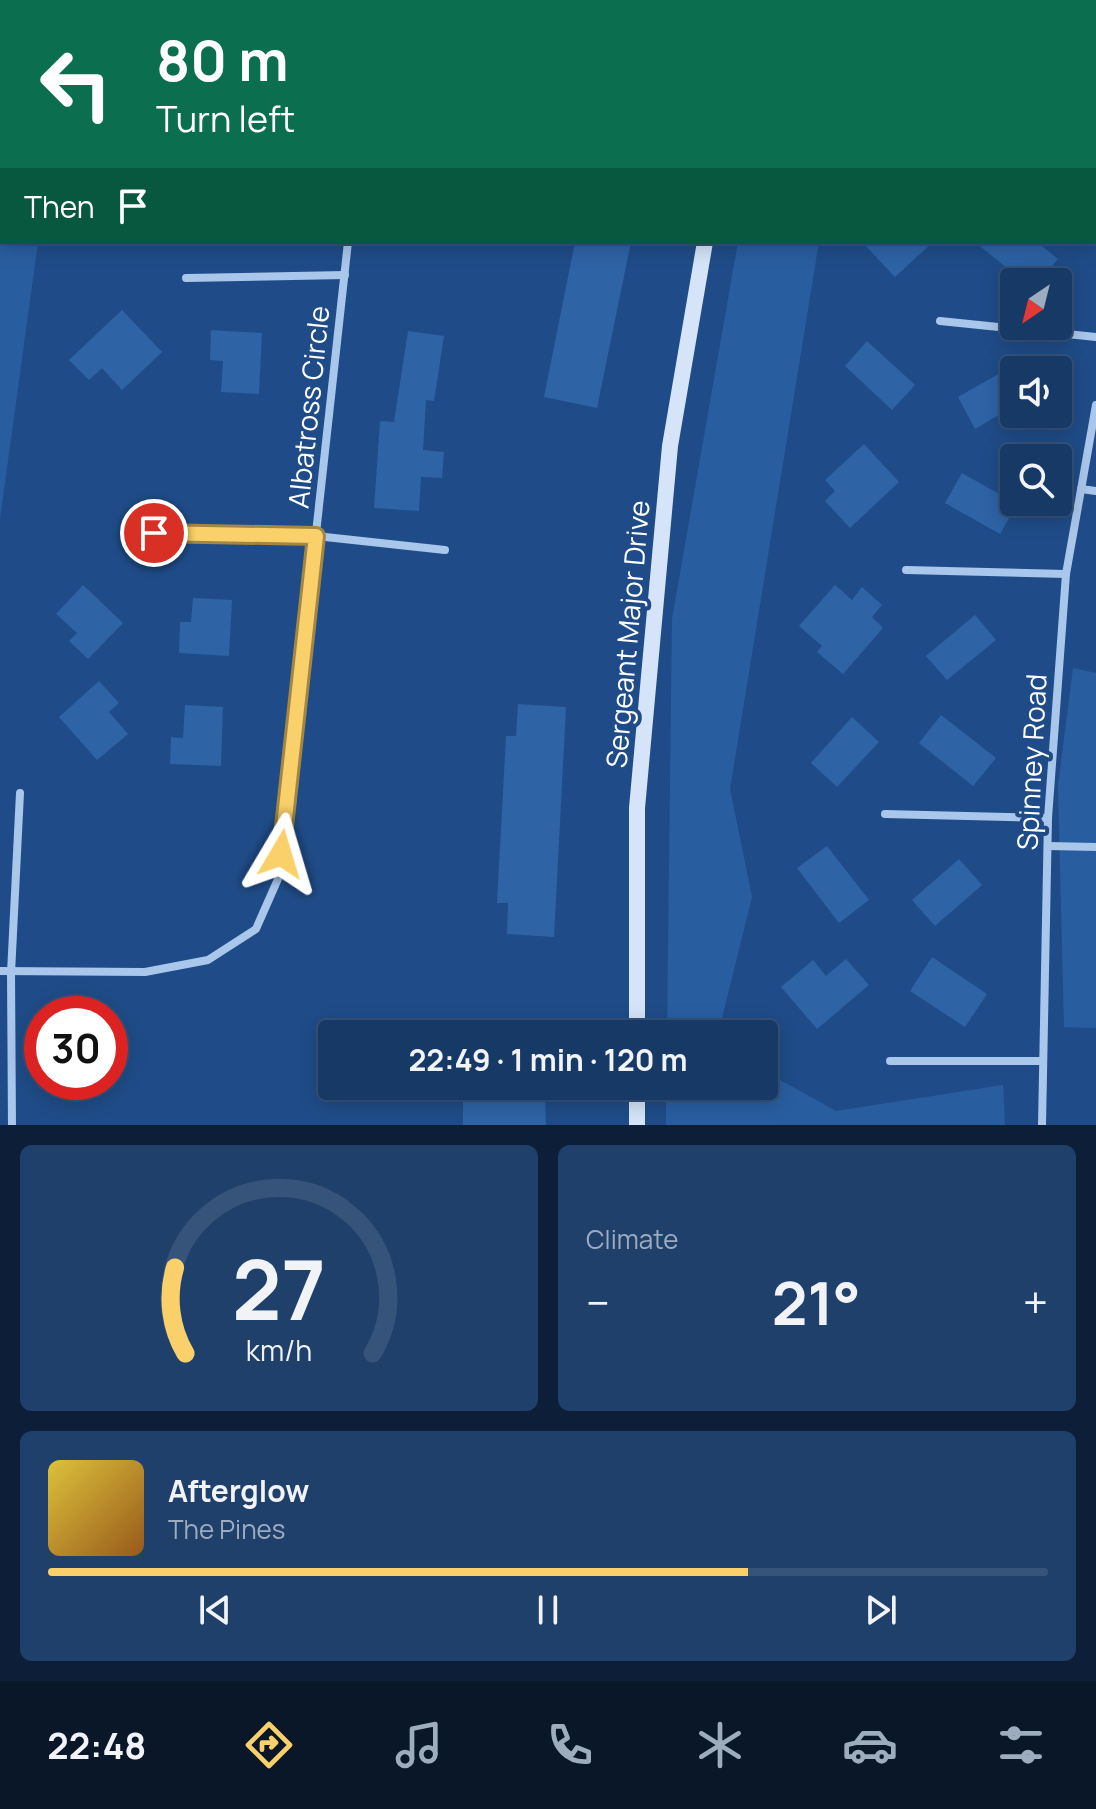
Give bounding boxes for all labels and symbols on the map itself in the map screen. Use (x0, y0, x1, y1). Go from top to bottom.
north arrow (1000, 268, 1072, 340)
street label: Albatross Circle (278, 304, 338, 510)
pin (120, 499, 188, 567)
street label: Sergeant Major Drive (596, 499, 658, 769)
street label: Spinney Road (1007, 673, 1055, 851)
position arrow (239, 812, 323, 896)
speed limit sign: 30 (24, 996, 128, 1100)

